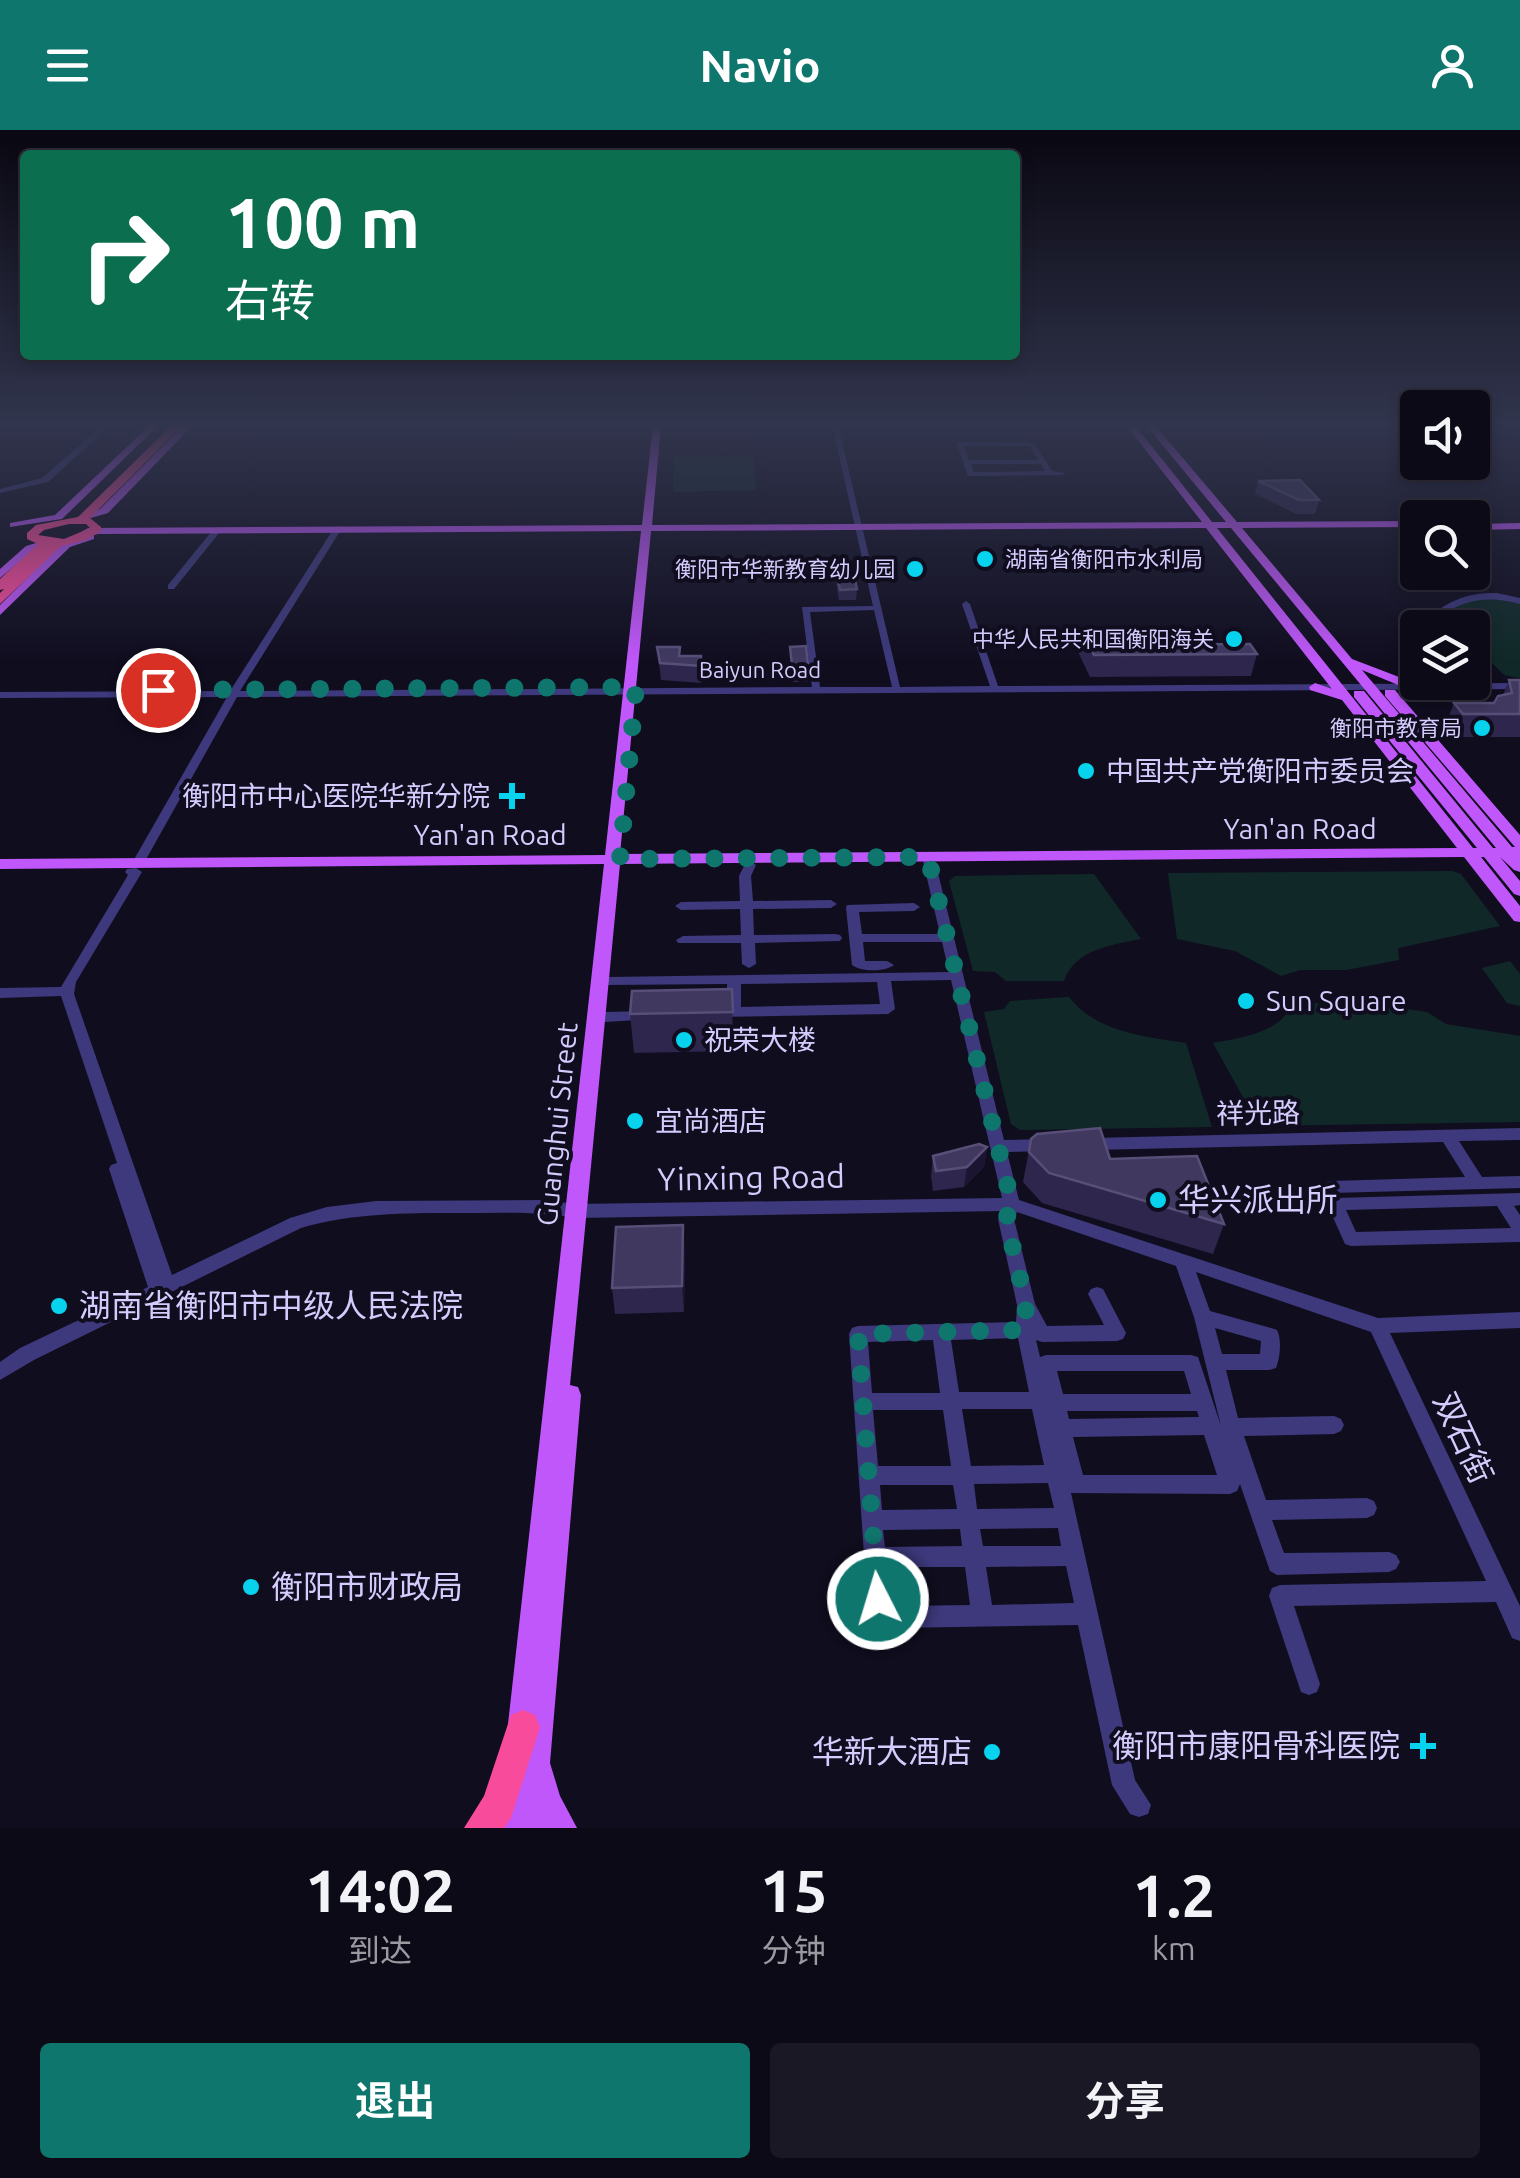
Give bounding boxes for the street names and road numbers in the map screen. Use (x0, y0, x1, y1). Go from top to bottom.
street label: Baiyun Road (699, 657, 821, 682)
street label: Yan'an Road (1223, 813, 1377, 844)
street label: Yan'an Road (413, 819, 567, 850)
street label: Guanghui Street (530, 1021, 583, 1227)
street label: 祥光路 (1216, 1096, 1300, 1129)
street label: Yinxing Road (657, 1157, 845, 1197)
street label: 双石街 (1427, 1386, 1501, 1489)

